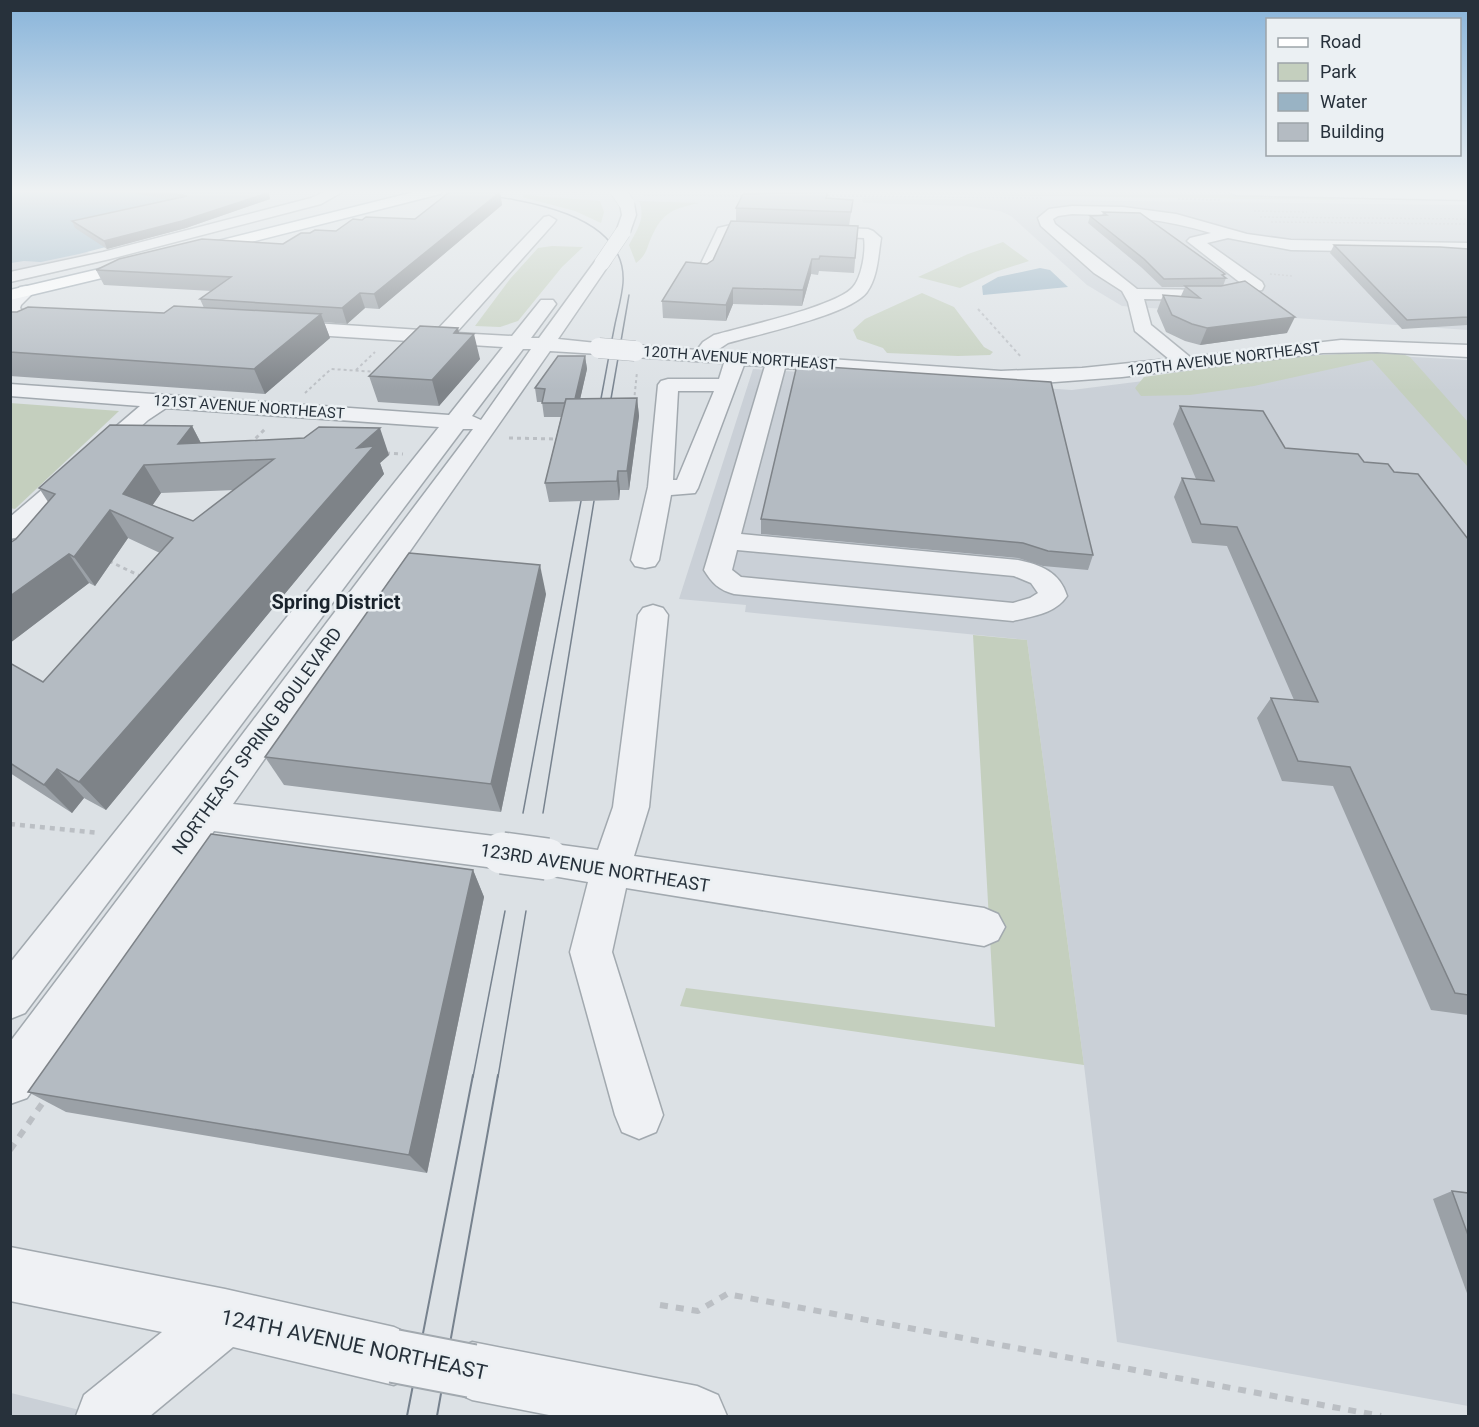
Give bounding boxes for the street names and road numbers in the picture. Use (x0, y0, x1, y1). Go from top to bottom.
street label: 120TH AVENUE NORTHEAST (1127, 338, 1321, 380)
street label: 120TH AVENUE NORTHEAST (643, 342, 837, 374)
street label: 121ST AVENUE NORTHEAST (153, 391, 345, 423)
street label: NORTHEAST SPRING BOULEVARD (167, 623, 346, 858)
street label: 123RD AVENUE NORTHEAST (479, 839, 712, 896)
street label: 124TH AVENUE NORTHEAST (219, 1305, 490, 1385)

